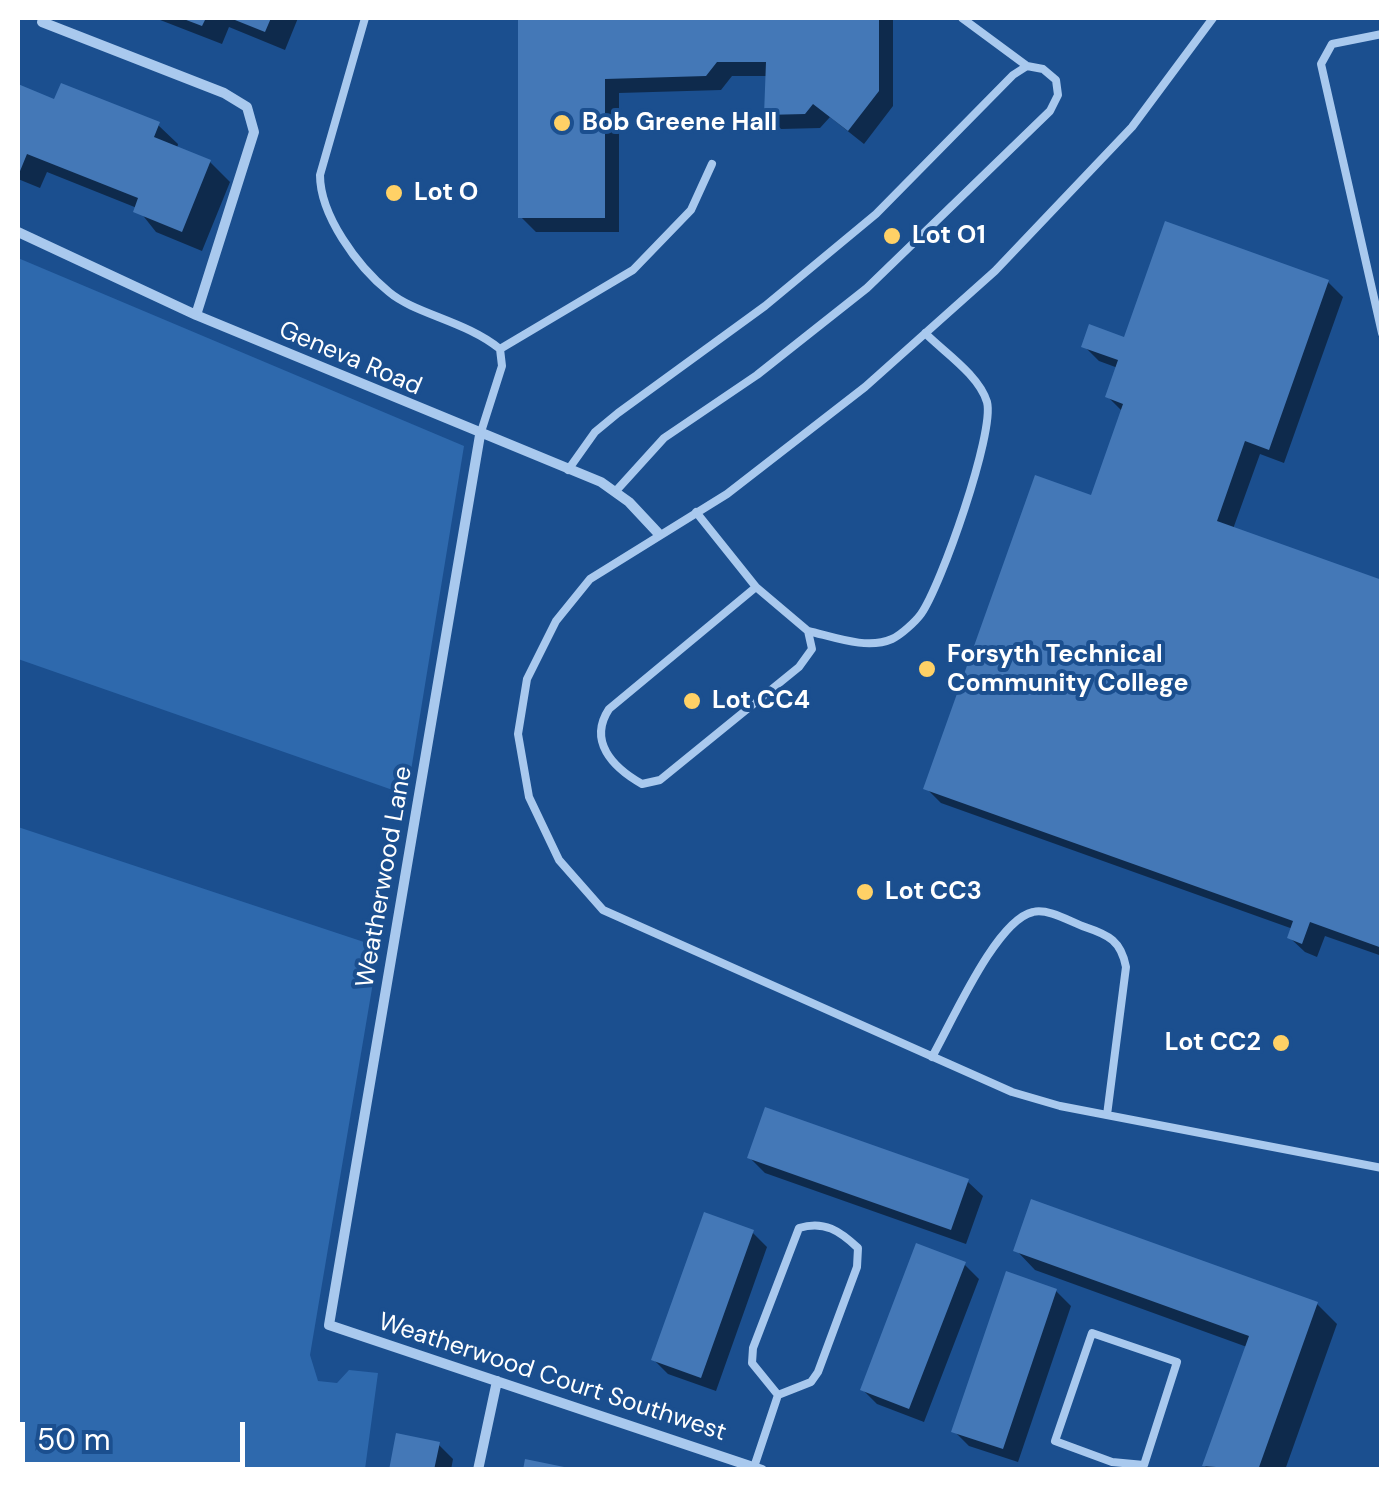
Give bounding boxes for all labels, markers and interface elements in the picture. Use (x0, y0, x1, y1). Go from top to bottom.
place label: Bob Greene Hall (582, 108, 777, 138)
marker: Bob Greene Hall (551, 112, 573, 134)
place label: Lot O (414, 178, 478, 208)
marker: Lot O (383, 182, 405, 204)
place label: Lot O1 (912, 221, 986, 251)
marker: Lot O1 (881, 225, 903, 247)
street label: Geneva Road (274, 315, 426, 403)
place label: Forsyth Technical Community College (947, 640, 1188, 699)
marker: Forsyth Technical Community College (916, 658, 938, 680)
place label: Lot CC4 (712, 686, 810, 716)
marker: Lot CC4 (681, 690, 703, 712)
street label: Weatherwood Lane (351, 764, 419, 990)
place label: Lot CC3 (885, 877, 982, 907)
marker: Lot CC3 (854, 881, 876, 903)
place label: Lot CC2 (1165, 1028, 1261, 1058)
marker: Lot CC2 (1270, 1032, 1292, 1054)
street label: Weatherwood Court Southwest (374, 1308, 730, 1448)
scale bar (25, 1402, 250, 1464)
text: 50 m (37, 1420, 111, 1459)

